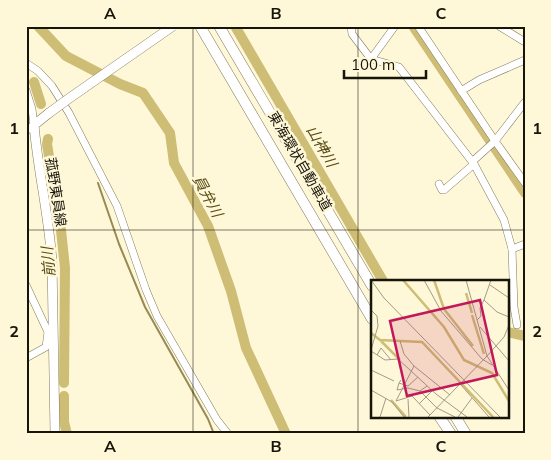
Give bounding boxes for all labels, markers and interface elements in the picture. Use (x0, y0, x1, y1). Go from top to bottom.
text: A (104, 3, 116, 23)
text: B (270, 3, 282, 23)
text: C (436, 3, 447, 23)
scale bar (344, 48, 426, 80)
text: 100 m (351, 55, 395, 74)
street label: 東海環状自動車道 (264, 108, 336, 214)
text: 1 (9, 118, 19, 138)
text: 1 (532, 118, 542, 138)
water label: 山神川 (303, 122, 342, 172)
street label: 菰野東員線 (42, 156, 70, 228)
water label: 員弁川 (189, 172, 228, 222)
water label: 前川 (37, 244, 59, 278)
inset map (371, 280, 508, 418)
text: 2 (9, 321, 19, 341)
text: 2 (532, 321, 542, 341)
text: A (104, 436, 116, 456)
text: B (270, 436, 282, 456)
text: C (436, 436, 447, 456)

